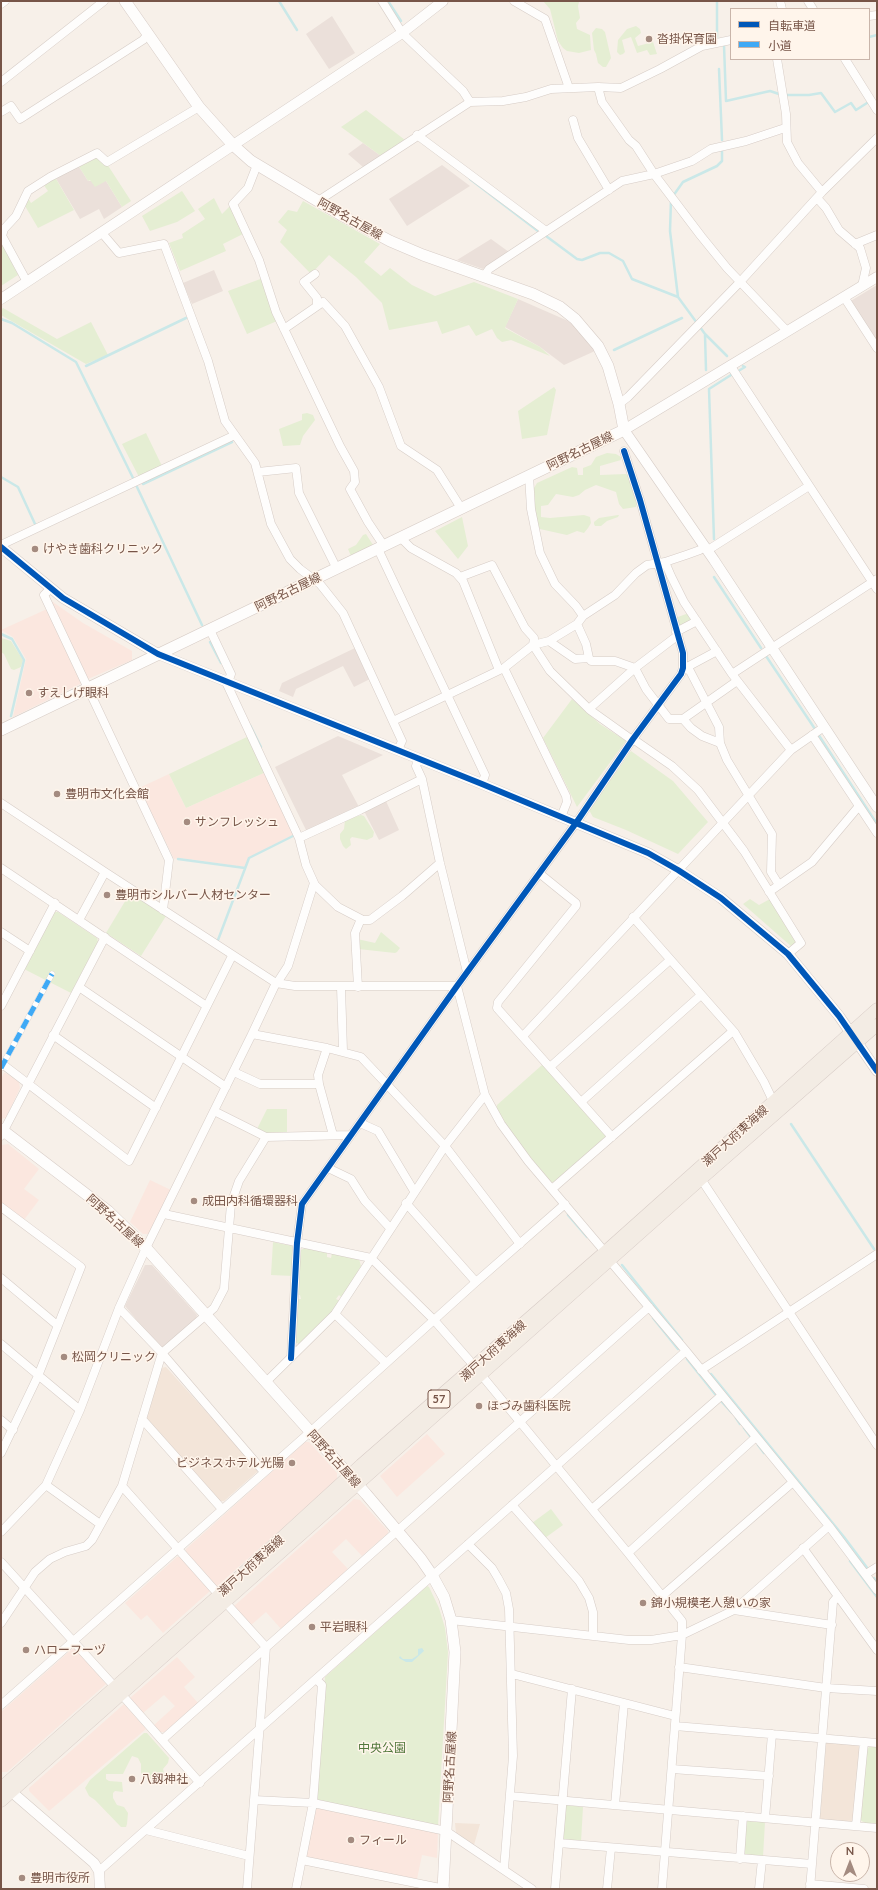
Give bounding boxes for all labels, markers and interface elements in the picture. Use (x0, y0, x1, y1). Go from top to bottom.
legend (730, 8, 870, 60)
text: 自転車道 (768, 18, 816, 33)
place label: 沓掛保育園 (657, 32, 717, 46)
marker: 沓掛保育園 (644, 34, 654, 44)
text: 小道 (768, 38, 792, 53)
street label: 阿野名古屋線 (315, 195, 385, 243)
street label: 阿野名古屋線 (544, 429, 616, 473)
place label: けやき歯科クリニック (43, 542, 163, 556)
marker: けやき歯科クリニック (30, 544, 40, 554)
street label: 阿野名古屋線 (252, 570, 324, 614)
place label: すえしげ眼科 (37, 686, 109, 700)
marker: すえしげ眼科 (24, 688, 34, 698)
place label: 豊明市文化会館 (65, 787, 149, 801)
marker: 豊明市文化会館 (52, 789, 62, 799)
place label: サンフレッシュ (195, 815, 279, 829)
marker: サンフレッシュ (182, 817, 192, 827)
place label: 豊明市シルバー人材センター (115, 888, 271, 902)
marker: 豊明市シルバー人材センター (102, 890, 112, 900)
street label: 瀬戸大府東海線 (699, 1103, 771, 1169)
street label: 阿野名古屋線 (83, 1192, 147, 1250)
place label: 成田内科循環器科 (202, 1194, 298, 1208)
marker: 成田内科循環器科 (189, 1196, 199, 1206)
street label: 瀬戸大府東海線 (457, 1318, 529, 1384)
place label: 松岡クリニック (72, 1350, 156, 1364)
marker: 松岡クリニック (59, 1352, 69, 1362)
road number: 57 (428, 1390, 450, 1408)
place label: ほづみ歯科医院 (487, 1399, 571, 1413)
marker: ほづみ歯科医院 (474, 1401, 484, 1411)
street label: 阿野名古屋線 (305, 1427, 363, 1491)
place label: ビジネスホテル光陽 (176, 1456, 284, 1470)
marker: ビジネスホテル光陽 (287, 1458, 297, 1468)
street label: 瀬戸大府東海線 (215, 1533, 287, 1599)
place label: 錦小規模老人憩いの家 (651, 1596, 771, 1610)
marker: 錦小規模老人憩いの家 (638, 1598, 648, 1608)
place label: 平岩眼科 (320, 1620, 368, 1634)
marker: 平岩眼科 (307, 1622, 317, 1632)
place label: ハローフーヅ (34, 1643, 106, 1657)
marker: ハローフーヅ (21, 1645, 31, 1655)
street label: 阿野名古屋線 (441, 1731, 459, 1803)
park label: 中央公園 (358, 1741, 406, 1755)
place label: 八釼神社 (140, 1772, 188, 1786)
marker: 八釼神社 (127, 1774, 137, 1784)
place label: フィール (359, 1833, 407, 1847)
marker: フィール (346, 1835, 356, 1845)
north arrow (830, 1842, 870, 1882)
text: N (846, 1844, 854, 1857)
place label: 豊明市役所 (30, 1871, 90, 1885)
marker: 豊明市役所 (17, 1873, 27, 1883)

